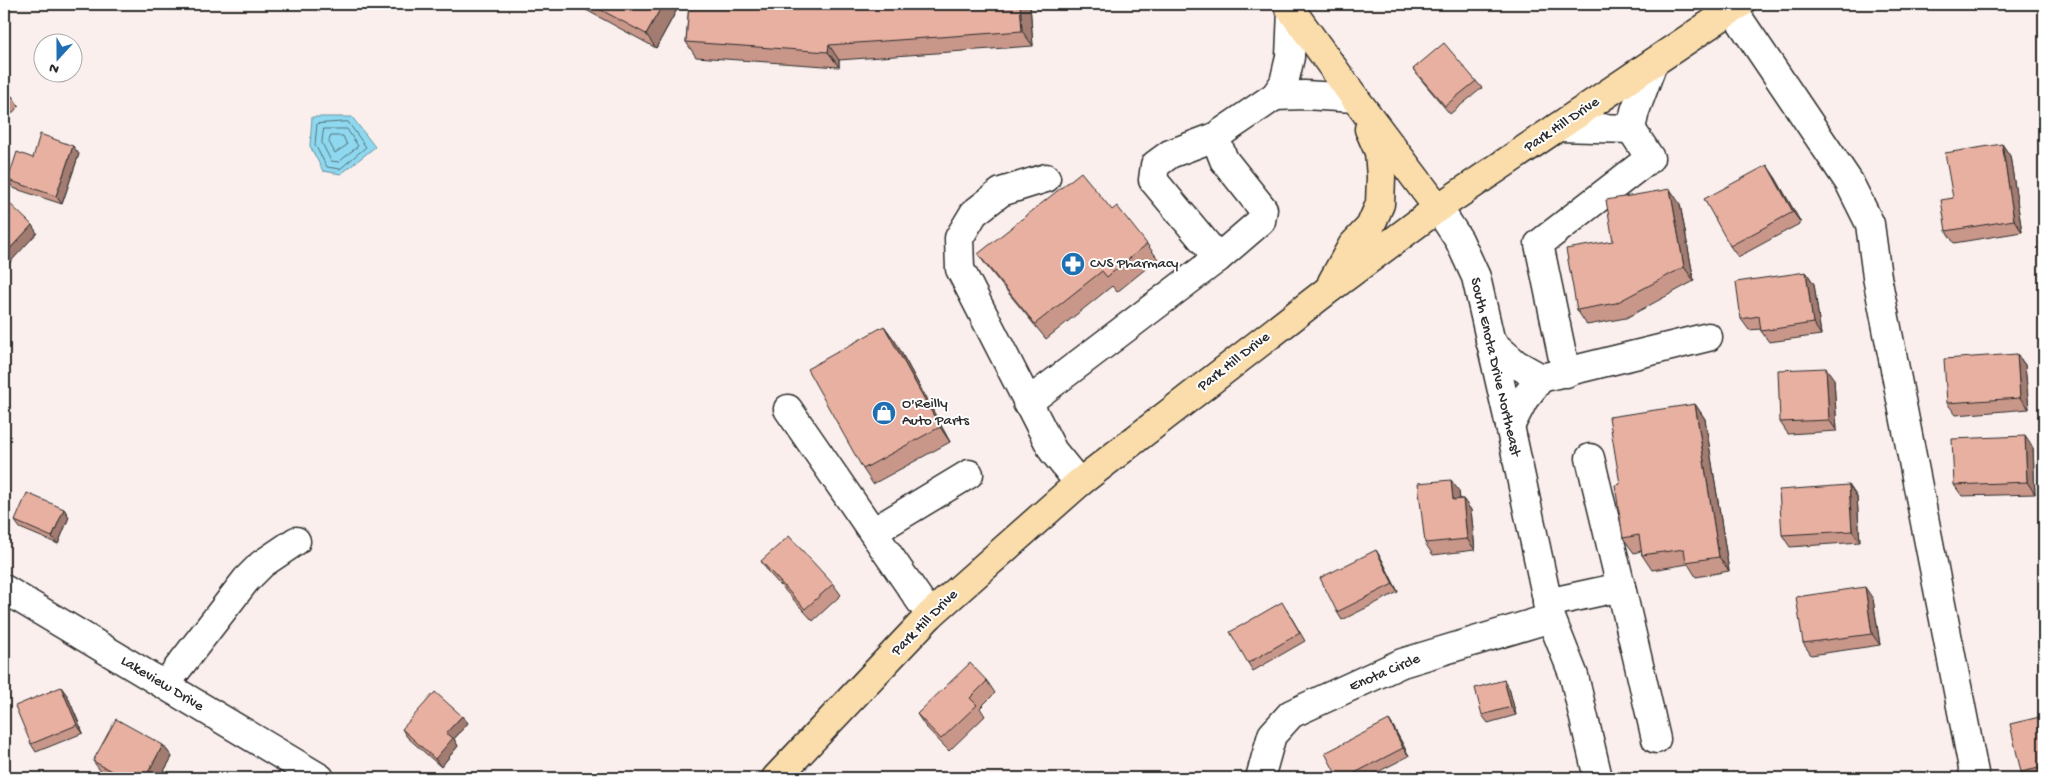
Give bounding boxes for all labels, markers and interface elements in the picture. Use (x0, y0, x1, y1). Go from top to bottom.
north arrow (32, 32, 82, 82)
text: N (47, 58, 62, 77)
street label: Park Hill Drive (1520, 93, 1603, 157)
pharmacy icon: CVS Pharmacy (1060, 251, 1086, 277)
place label: CVS Pharmacy (1090, 255, 1179, 273)
street label: South Enota Drive Northeast (1466, 276, 1525, 460)
street label: Park Hill Drive (1193, 328, 1274, 396)
place label: O'Reilly Auto Parts (902, 395, 969, 430)
shop icon: O'Reilly Auto Parts (871, 400, 897, 426)
street label: Park Hill Drive (887, 586, 962, 661)
street label: Enota Circle (1347, 650, 1423, 696)
street label: Lakeview Drive (117, 652, 207, 716)

